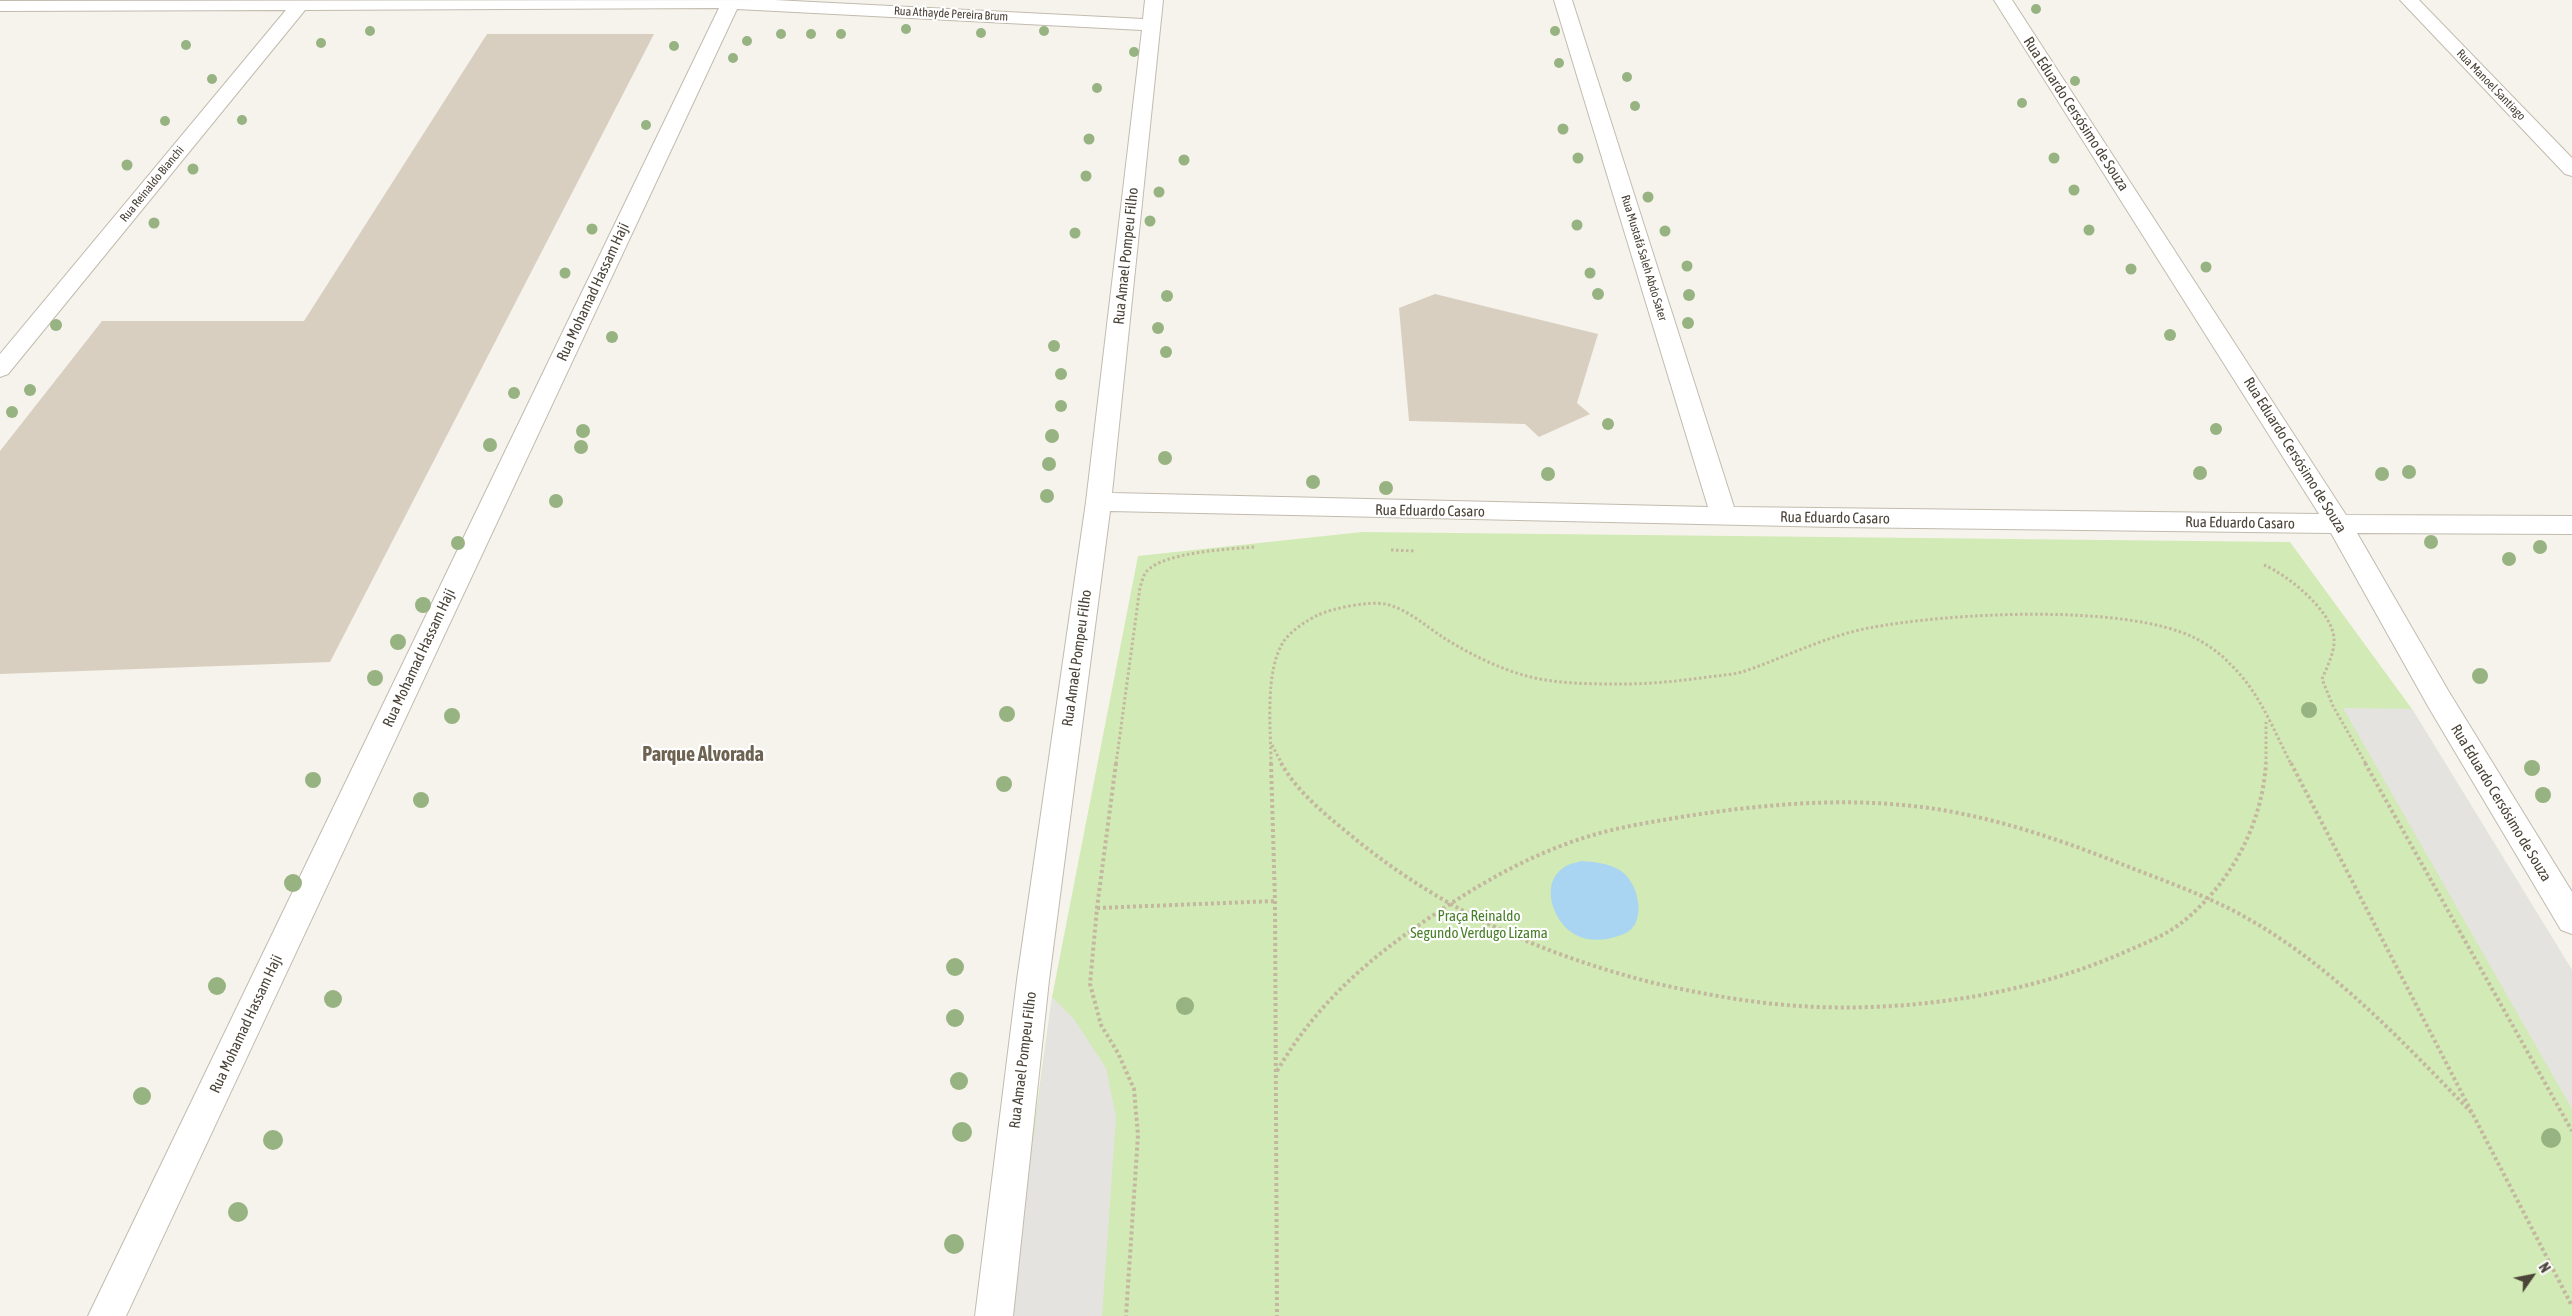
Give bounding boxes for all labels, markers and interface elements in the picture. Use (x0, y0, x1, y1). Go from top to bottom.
street label: Rua Athayde Pereira Brum (893, 4, 1009, 24)
street label: Rua Eduardo Cersósimo de Souza (2019, 34, 2133, 194)
street label: Rua Manoel Santiago (2453, 46, 2529, 124)
street label: Rua Reinaldo Bianchi (117, 143, 187, 225)
street label: Rua Amael Pompeu Filho (1110, 187, 1142, 325)
street label: Rua Mustafá Saleh Abdo Sater (1618, 193, 1670, 323)
street label: Rua Mohamad Hassam Haji (553, 220, 633, 364)
street label: Rua Eduardo Cersósimo de Souza (2240, 374, 2350, 536)
street label: Rua Eduardo Casaro (1375, 501, 1485, 521)
street label: Rua Eduardo Casaro (1780, 508, 1890, 528)
street label: Rua Eduardo Casaro (2185, 513, 2295, 533)
street label: Rua Mohamad Hassam Haji (379, 586, 459, 730)
street label: Rua Amael Pompeu Filho (1058, 589, 1096, 727)
street label: Rua Eduardo Cersósimo de Souza (2447, 721, 2555, 885)
district label: Parque Alvorada (642, 743, 764, 767)
park label: Praça Reinaldo Segundo Verdugo Lizama (1410, 907, 1548, 942)
street label: Rua Mohamad Hassam Haji (206, 952, 286, 1096)
street label: Rua Amael Pompeu Filho (1006, 991, 1040, 1129)
north arrow (2507, 1251, 2557, 1301)
text: N (2536, 1260, 2554, 1276)

